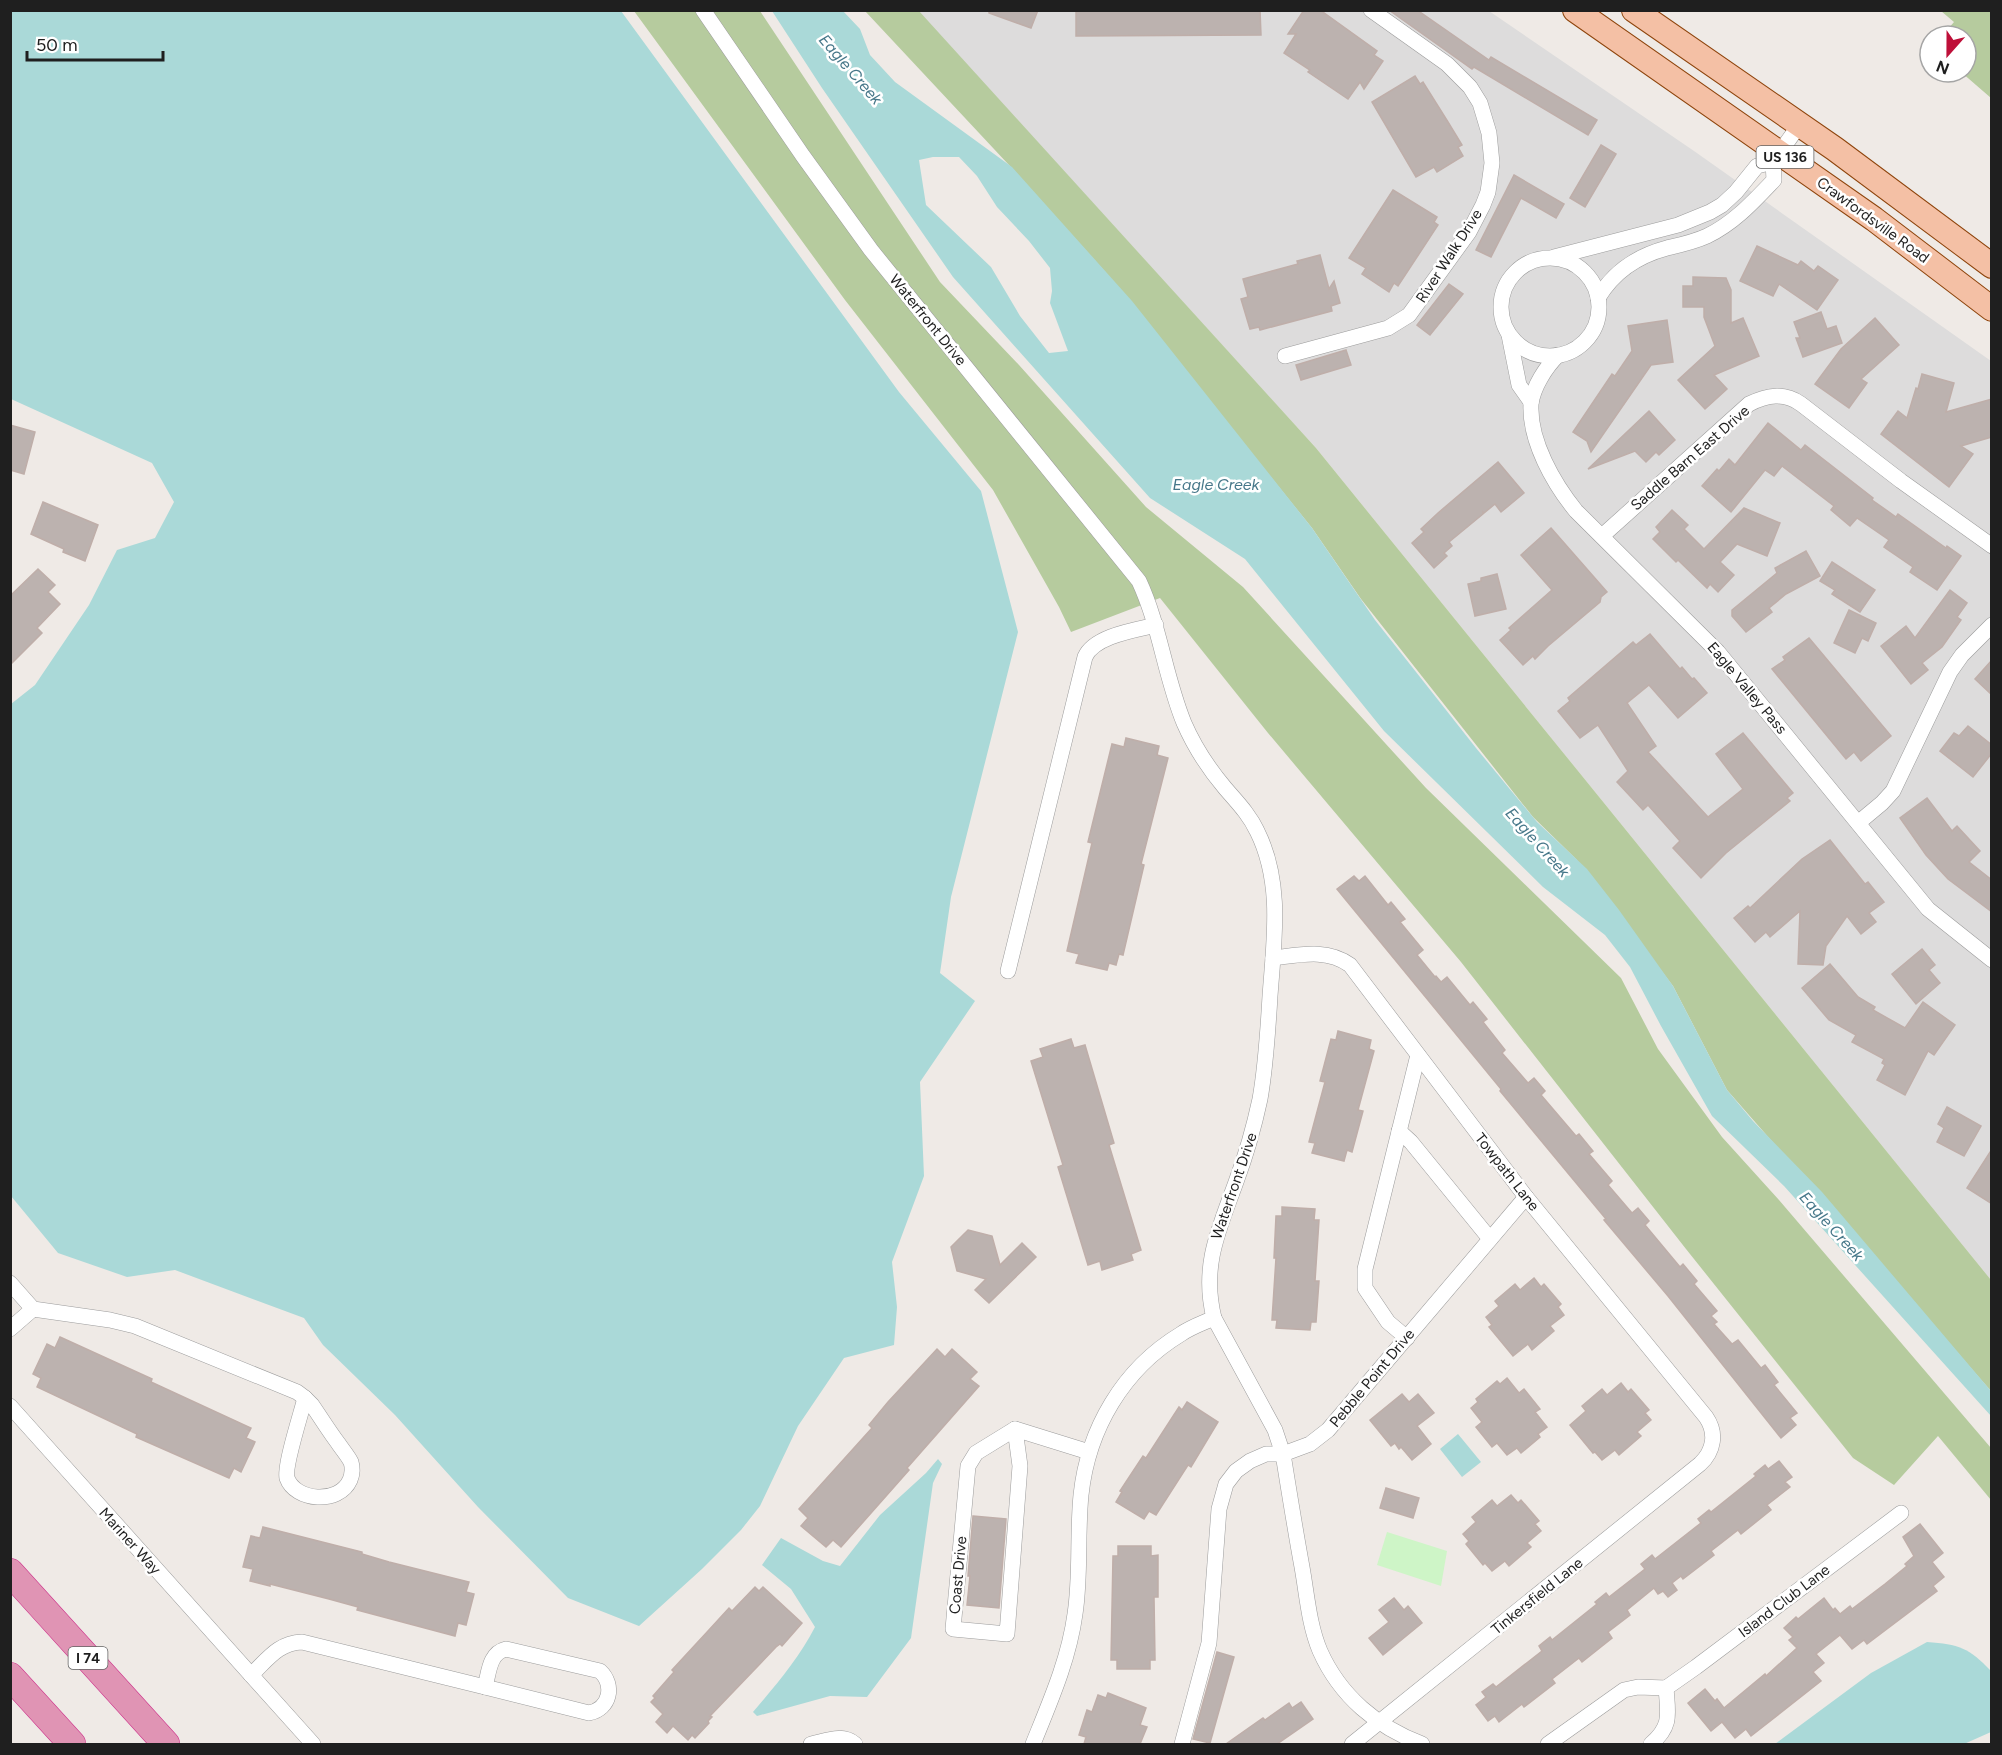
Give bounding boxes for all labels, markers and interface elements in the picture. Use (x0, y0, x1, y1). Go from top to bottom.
scale bar (27, 24, 164, 62)
north arrow (1918, 24, 1978, 84)
water label: Eagle Creek (815, 30, 887, 109)
text: 50 m (36, 34, 78, 56)
text: N (1934, 56, 1952, 79)
road number: US 136 (1756, 146, 1814, 168)
street label: Crawfordsville Road (1813, 173, 1933, 267)
street label: River Walk Drive (1412, 206, 1486, 306)
street label: Waterfront Drive (886, 271, 970, 369)
street label: Saddle Barn East Drive (1627, 402, 1753, 514)
water label: Eagle Creek (1173, 475, 1261, 494)
street label: Eagle Valley Pass (1703, 638, 1791, 738)
water label: Eagle Creek (1502, 804, 1575, 882)
street label: Towpath Lane (1471, 1129, 1543, 1215)
street label: Waterfront Drive (1207, 1130, 1261, 1242)
water label: Eagle Creek (1796, 1188, 1869, 1266)
street label: Pebble Point Drive (1326, 1325, 1418, 1431)
street label: Mariner Way (95, 1504, 165, 1578)
street label: Coast Drive (946, 1535, 970, 1615)
street label: Tinkersfield Lane (1488, 1554, 1586, 1638)
street label: Island Club Lane (1735, 1561, 1833, 1641)
road number: I 74 (68, 1647, 107, 1669)

